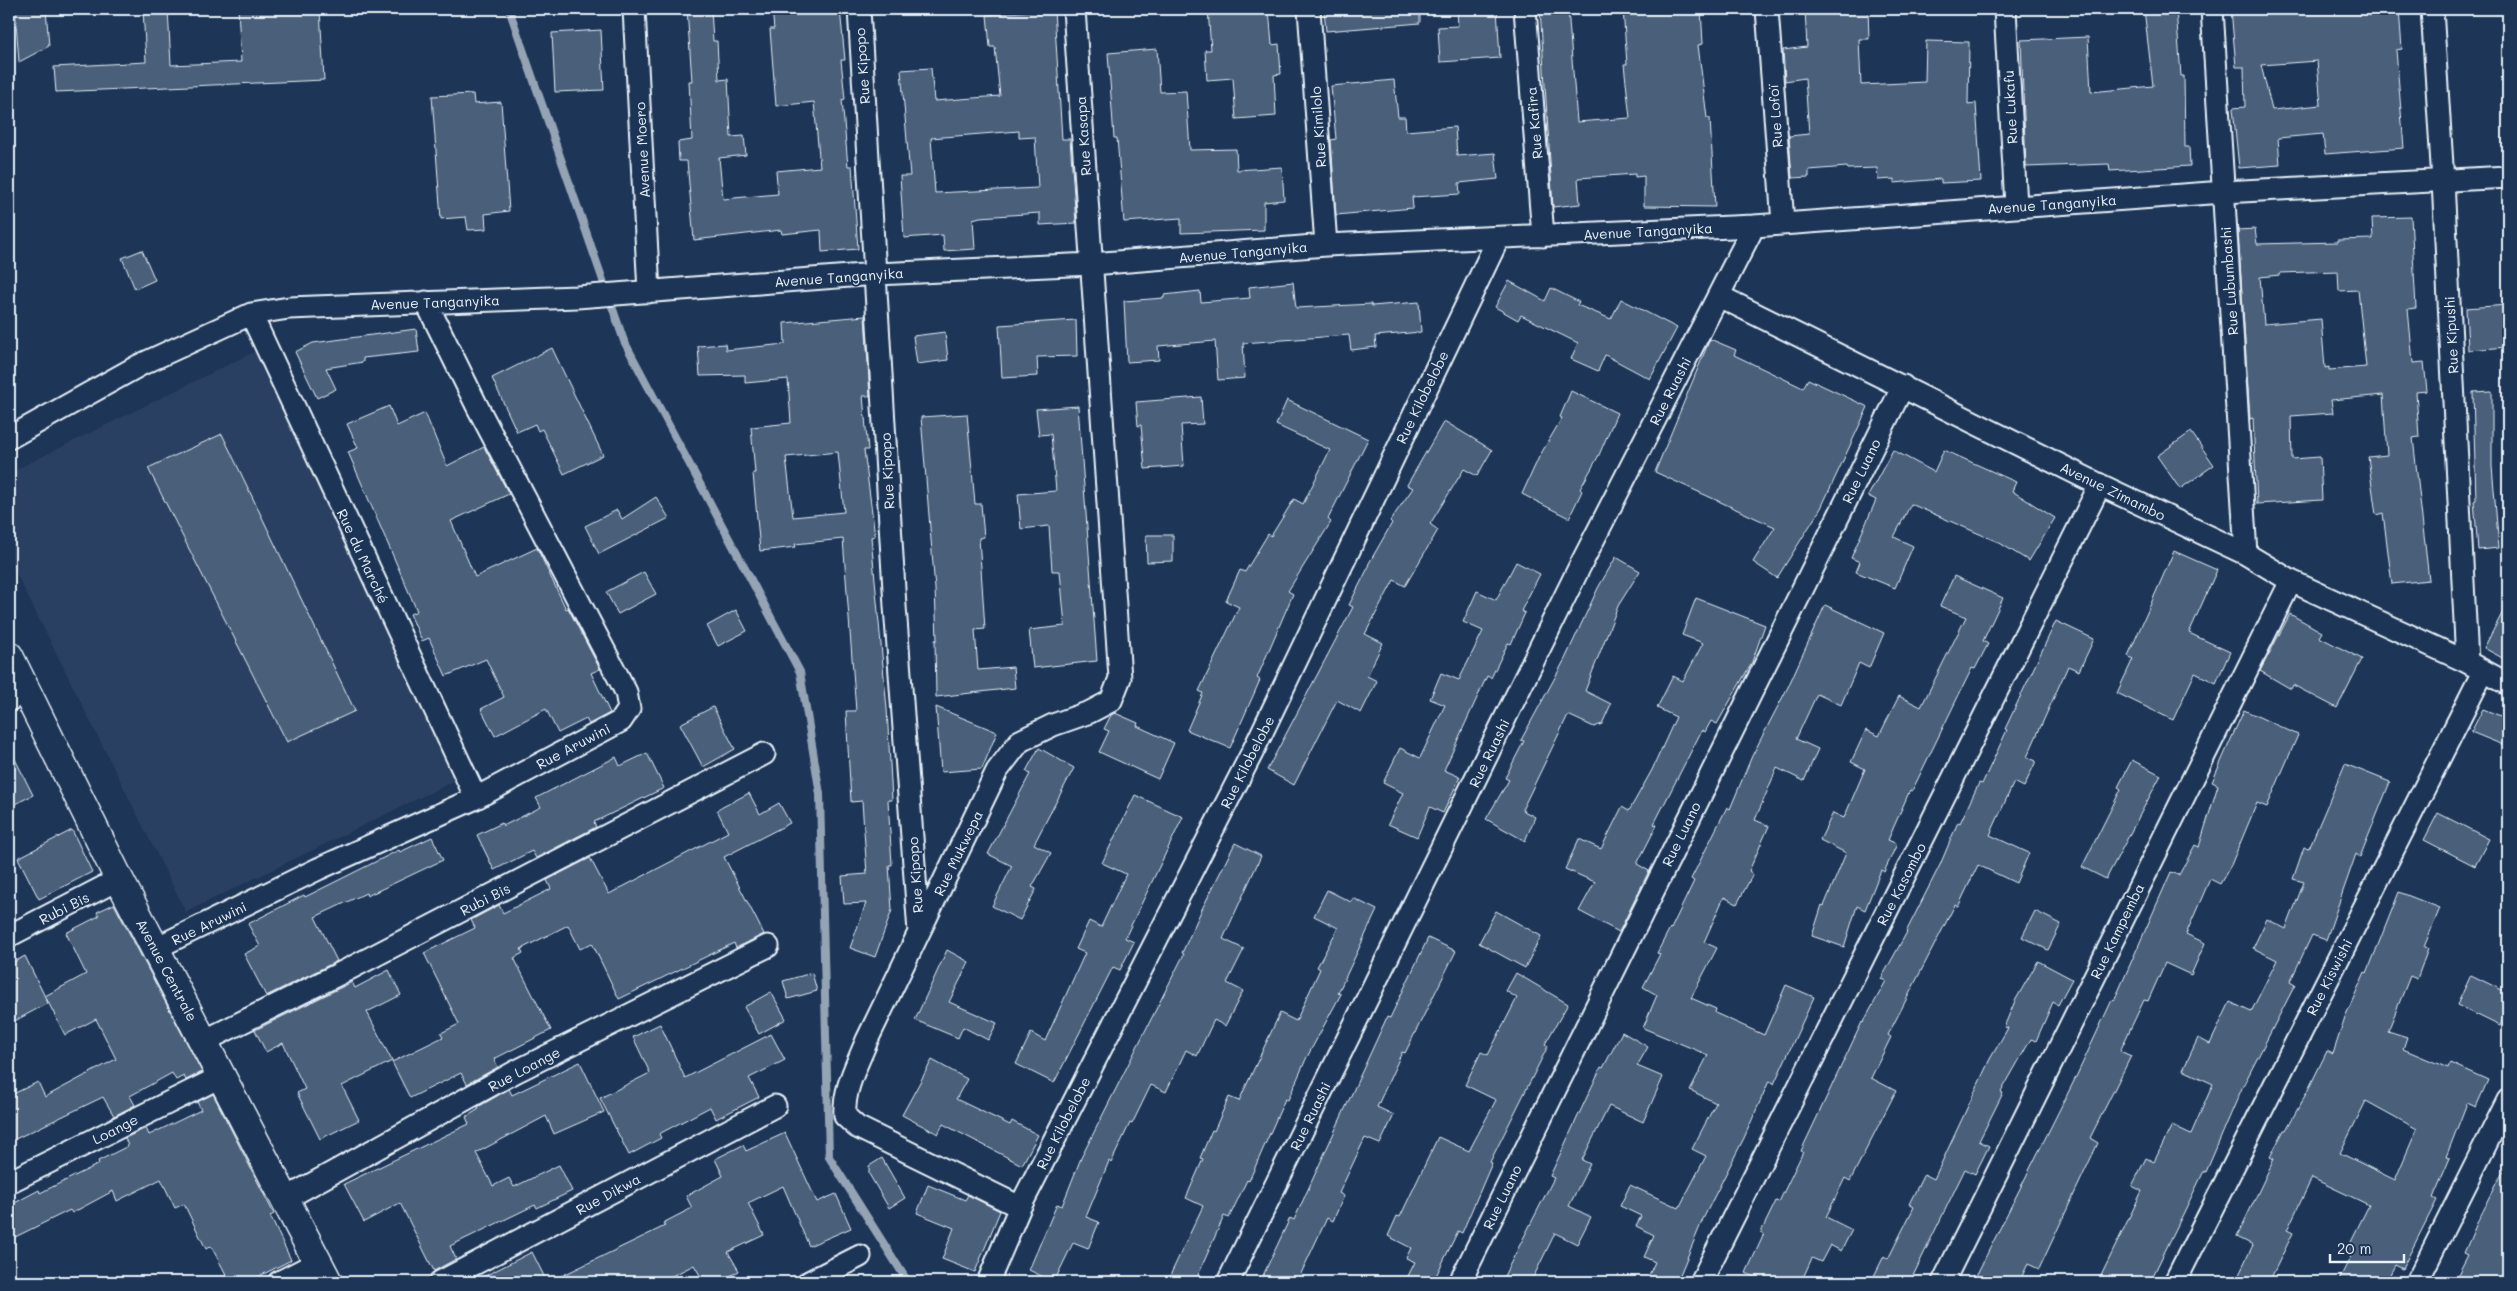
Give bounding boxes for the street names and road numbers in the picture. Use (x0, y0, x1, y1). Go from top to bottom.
street label: Rue Kipopo (850, 27, 874, 105)
street label: Rue Lukafu (1999, 70, 2021, 144)
street label: Rue Lofoï (1763, 83, 1787, 148)
street label: Rue Kimilolo (1306, 86, 1330, 168)
street label: Rue Kafira (1521, 86, 1547, 160)
street label: Rue Kasapa (1071, 95, 1095, 177)
street label: Avenue Moero (630, 101, 654, 199)
street label: Avenue Tanganyika (1987, 190, 2117, 218)
street label: Avenue Tanganyika (1583, 218, 1713, 244)
street label: Rue Lubumbashi (2216, 226, 2242, 336)
street label: Avenue Tanganyika (1178, 237, 1308, 267)
street label: Avenue Tanganyika (774, 263, 904, 291)
street label: Avenue Tanganyika (370, 290, 500, 314)
street label: Rue Kipushi (2439, 296, 2463, 374)
street label: Rue Kilobelobe (1391, 347, 1453, 447)
street label: Rue Ruashi (1645, 354, 1695, 428)
street label: Rue Kipopo (876, 432, 898, 510)
street label: Rue Luano (1837, 436, 1885, 506)
street label: Avenue Zimambo (2057, 457, 2169, 525)
street label: Rue du Marché (333, 506, 393, 606)
street label: Rue Kilobelobe (1216, 713, 1278, 811)
street label: Rue Ruashi (1464, 716, 1514, 790)
street label: Rue Aruwini (533, 719, 613, 773)
street label: Rue Luano (1657, 799, 1705, 869)
street label: Rue Mukwepa (929, 807, 987, 899)
street label: Rue Kipopo (903, 836, 927, 914)
street label: Rue Kasombo (1872, 839, 1930, 929)
street label: Rubi Bis (457, 878, 513, 920)
street label: Rue Kampemba (2086, 880, 2148, 982)
street label: Rubi Bis (36, 887, 92, 929)
street label: Rue Aruwini (168, 897, 250, 949)
street label: Avenue Centrale (132, 915, 202, 1025)
street label: Rue Kiswishi (2302, 935, 2356, 1019)
street label: Rue Loange (485, 1042, 563, 1096)
street label: Rue Kilobelobe (1032, 1074, 1094, 1172)
street label: Rue Ruashi (1285, 1079, 1335, 1153)
street label: Loange (89, 1109, 141, 1149)
street label: Rue Luano (1478, 1162, 1526, 1232)
street label: Rue Dikwa (572, 1169, 644, 1219)

